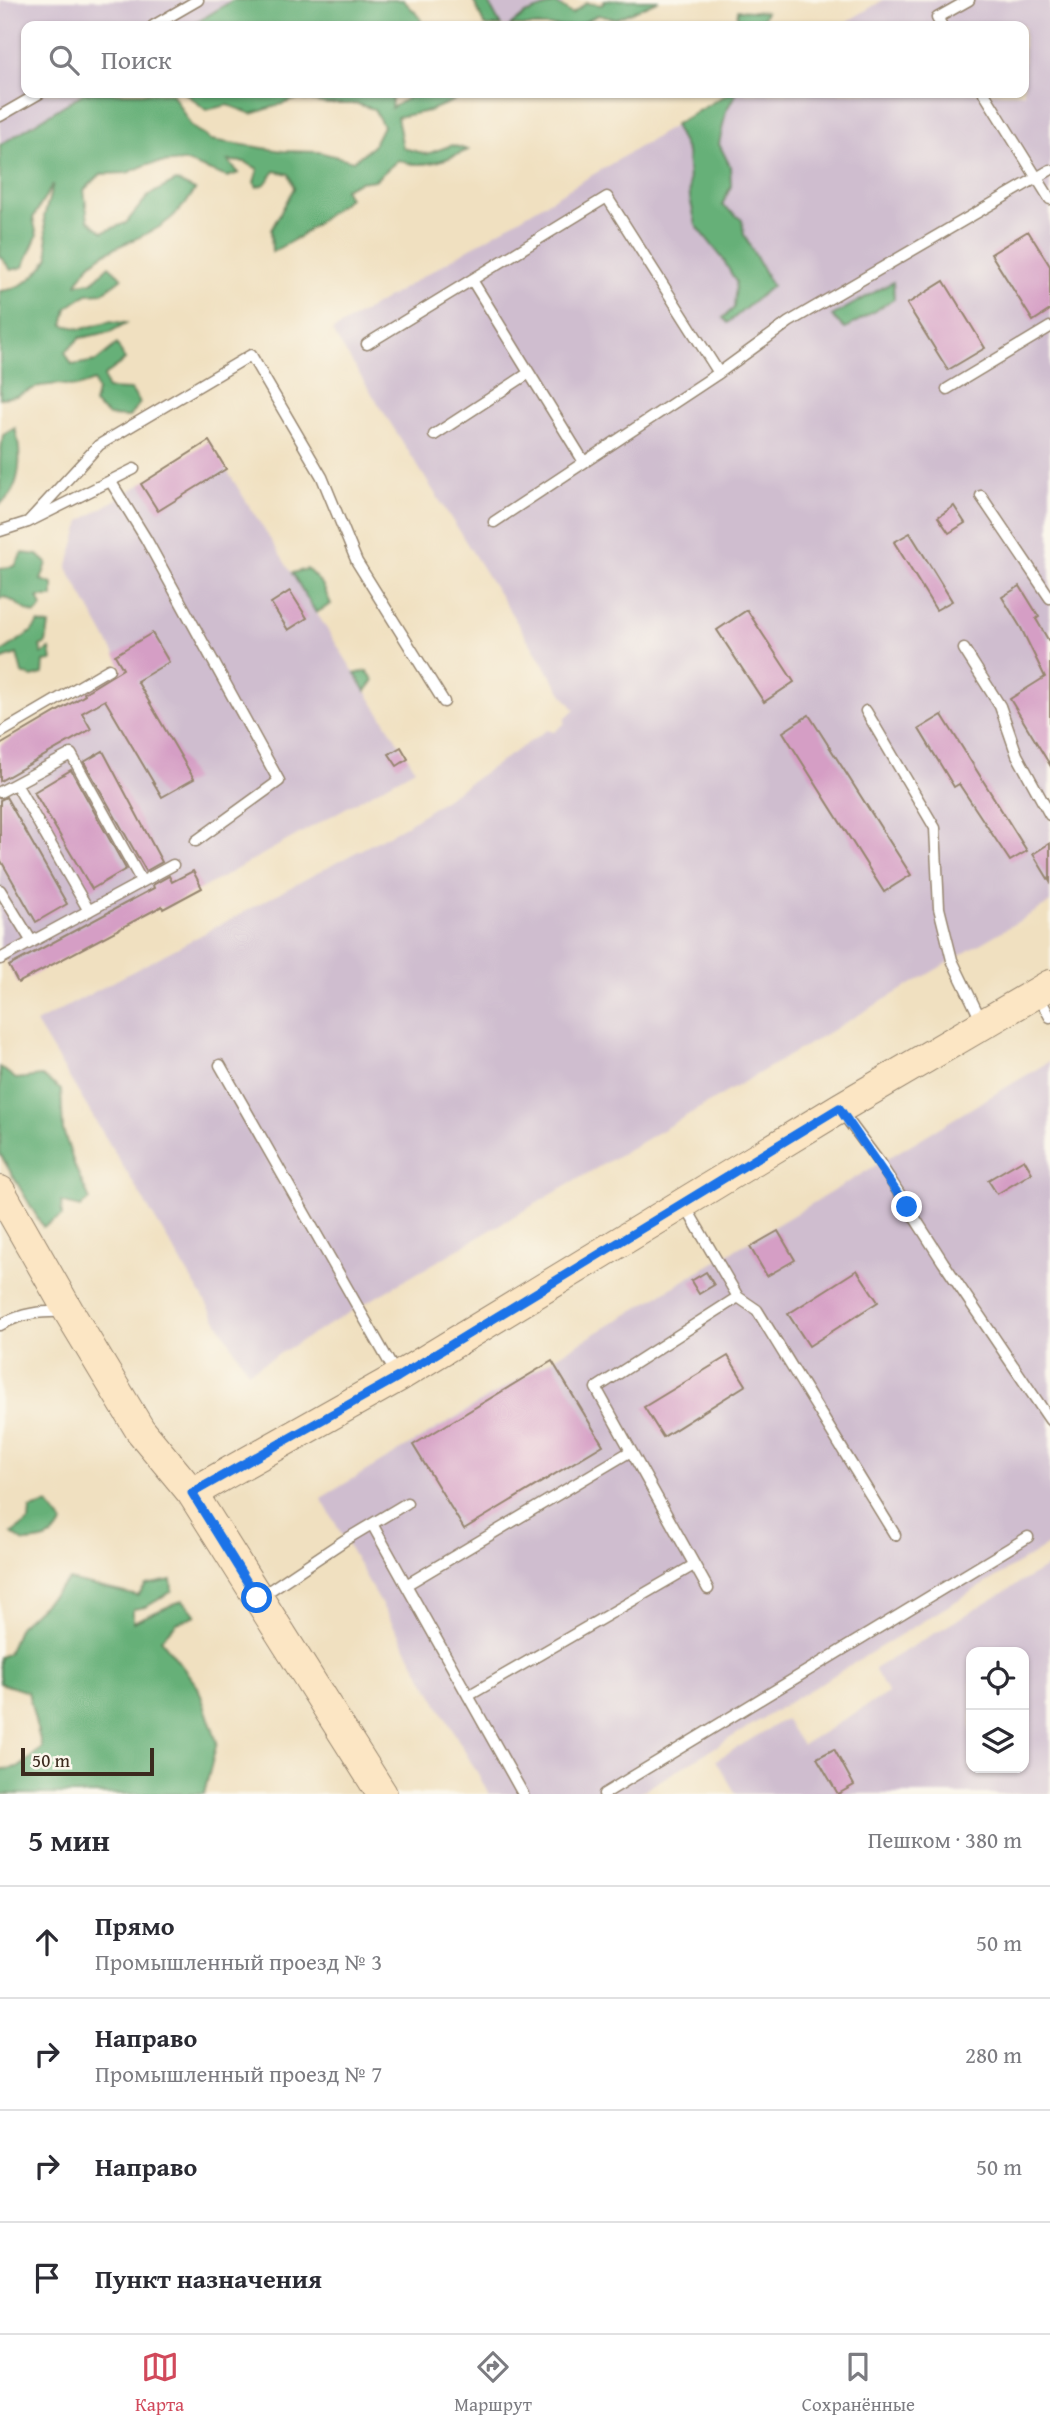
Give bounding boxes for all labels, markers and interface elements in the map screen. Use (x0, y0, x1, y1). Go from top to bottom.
search box (21, 21, 1029, 98)
text: Поиск (101, 40, 172, 79)
icon: search (45, 41, 83, 79)
route end (891, 1191, 922, 1222)
route start (241, 1582, 272, 1613)
map controls (966, 1647, 1029, 1773)
button: locate (966, 1647, 1029, 1710)
button: layers (966, 1710, 1029, 1773)
scale bar (21, 1745, 154, 1777)
text: 50 m (32, 1746, 70, 1774)
text: 5 мин (28, 1818, 110, 1862)
text: Пешком · 380 m (868, 1823, 1022, 1856)
text: Прямо (95, 1906, 175, 1945)
icon: ahead (28, 1923, 66, 1961)
text: 50 m (976, 1926, 1022, 1959)
text: Промышленный проезд № 3 (95, 1945, 382, 1978)
text: Направо (95, 2018, 197, 2057)
icon: right (28, 2035, 66, 2073)
text: 280 m (965, 2038, 1022, 2071)
text: Промышленный проезд № 7 (95, 2057, 382, 2090)
icon: right (28, 2147, 66, 2185)
text: Направо (95, 2147, 197, 2186)
text: 50 m (976, 2150, 1022, 2183)
icon: arrive (28, 2259, 66, 2297)
text: Пункт назначения (95, 2259, 322, 2298)
tab: Карта (135, 2348, 184, 2418)
tab: Маршрут (454, 2348, 532, 2418)
tab: Сохранённые (802, 2348, 915, 2418)

